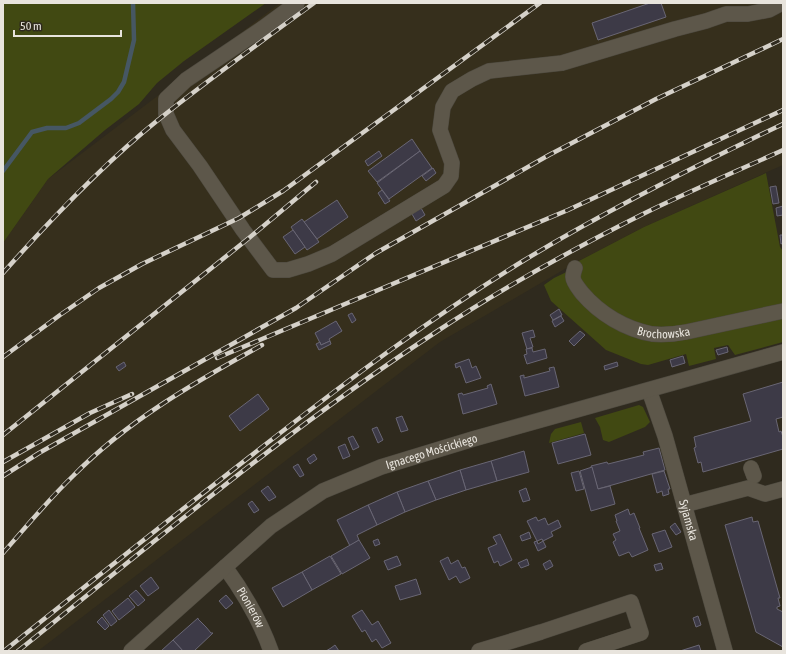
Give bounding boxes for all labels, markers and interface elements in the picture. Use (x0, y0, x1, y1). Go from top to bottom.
scale bar (14, 12, 121, 38)
text: 50 m (20, 19, 42, 33)
street label: Brochowska (636, 324, 691, 341)
street label: Ignacego Mościckiego (384, 431, 479, 472)
street label: Syjamska (676, 498, 701, 542)
street label: Pionierów (234, 585, 267, 630)

